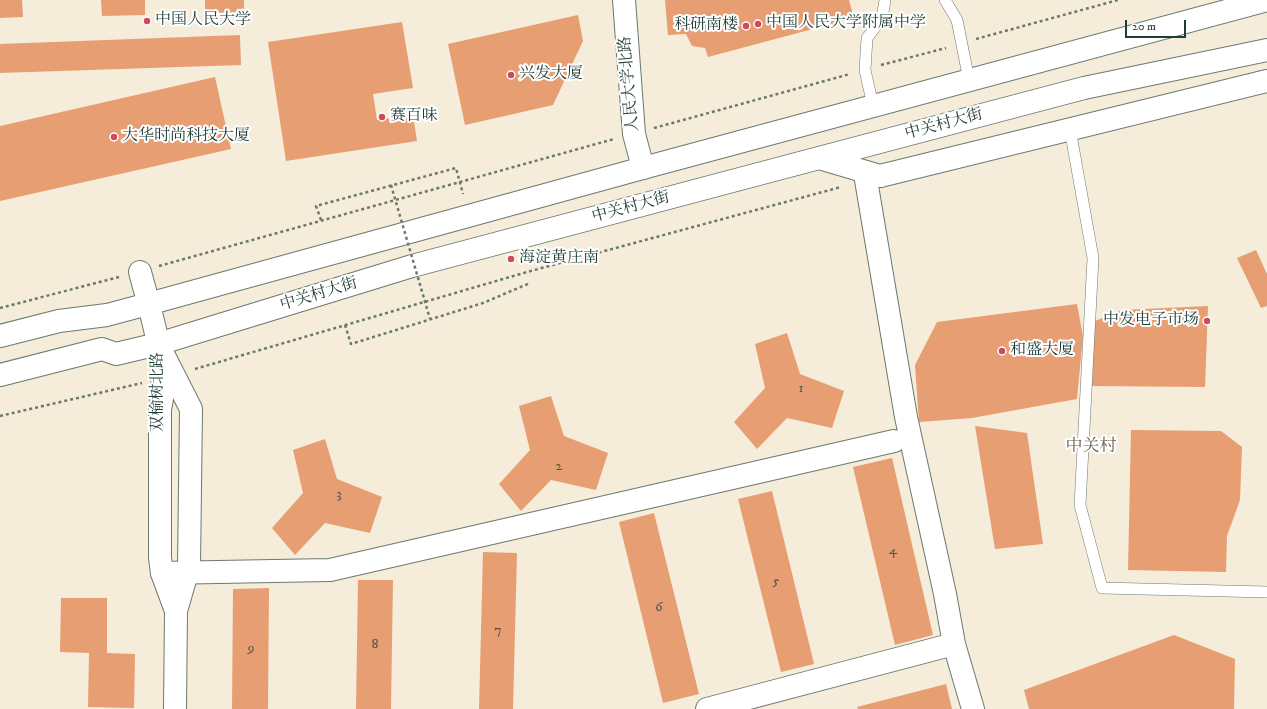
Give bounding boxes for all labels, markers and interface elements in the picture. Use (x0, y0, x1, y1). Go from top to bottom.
place label: 中国人民大学 (155, 11, 251, 31)
scale bar (1127, 12, 1188, 38)
place label: 中国人民大学附属中学 (766, 14, 926, 34)
marker: 中国人民大学 (142, 16, 152, 26)
place label: 科研南楼 (674, 16, 738, 36)
marker: 中国人民大学附属中学 (753, 19, 763, 29)
text: 20 m (1132, 19, 1156, 34)
marker: 科研南楼 (741, 21, 751, 31)
street label: 人民大学北路 (616, 35, 644, 133)
place label: 兴发大厦 (519, 65, 583, 85)
marker: 兴发大厦 (506, 70, 516, 80)
street label: 中关村大街 (903, 105, 985, 145)
place label: 赛百味 (390, 107, 438, 127)
marker: 赛百味 (377, 112, 387, 122)
place label: 大华时尚科技大厦 (122, 127, 250, 147)
marker: 大华时尚科技大厦 (109, 132, 119, 142)
street label: 中关村大街 (590, 188, 672, 228)
place label: 海淀黄庄南 (519, 249, 599, 269)
marker: 海淀黄庄南 (506, 254, 516, 264)
street label: 中关村大街 (278, 274, 360, 316)
place label: 中发电子市场 (1103, 311, 1199, 331)
marker: 中发电子市场 (1202, 316, 1212, 326)
place label: 和盛大厦 (1010, 341, 1074, 361)
marker: 和盛大厦 (997, 346, 1007, 356)
street label: 双榆树北路 (149, 352, 169, 432)
house number: 1 (798, 381, 804, 397)
district label: 中关村 (1066, 437, 1116, 457)
house number: 2 (556, 459, 562, 475)
house number: 3 (336, 487, 342, 503)
house number: 4 (889, 543, 897, 559)
house number: 5 (773, 574, 779, 590)
house number: 6 (655, 600, 663, 616)
house number: 7 (494, 623, 502, 639)
house number: 8 (371, 637, 379, 653)
house number: 9 (248, 641, 254, 657)

